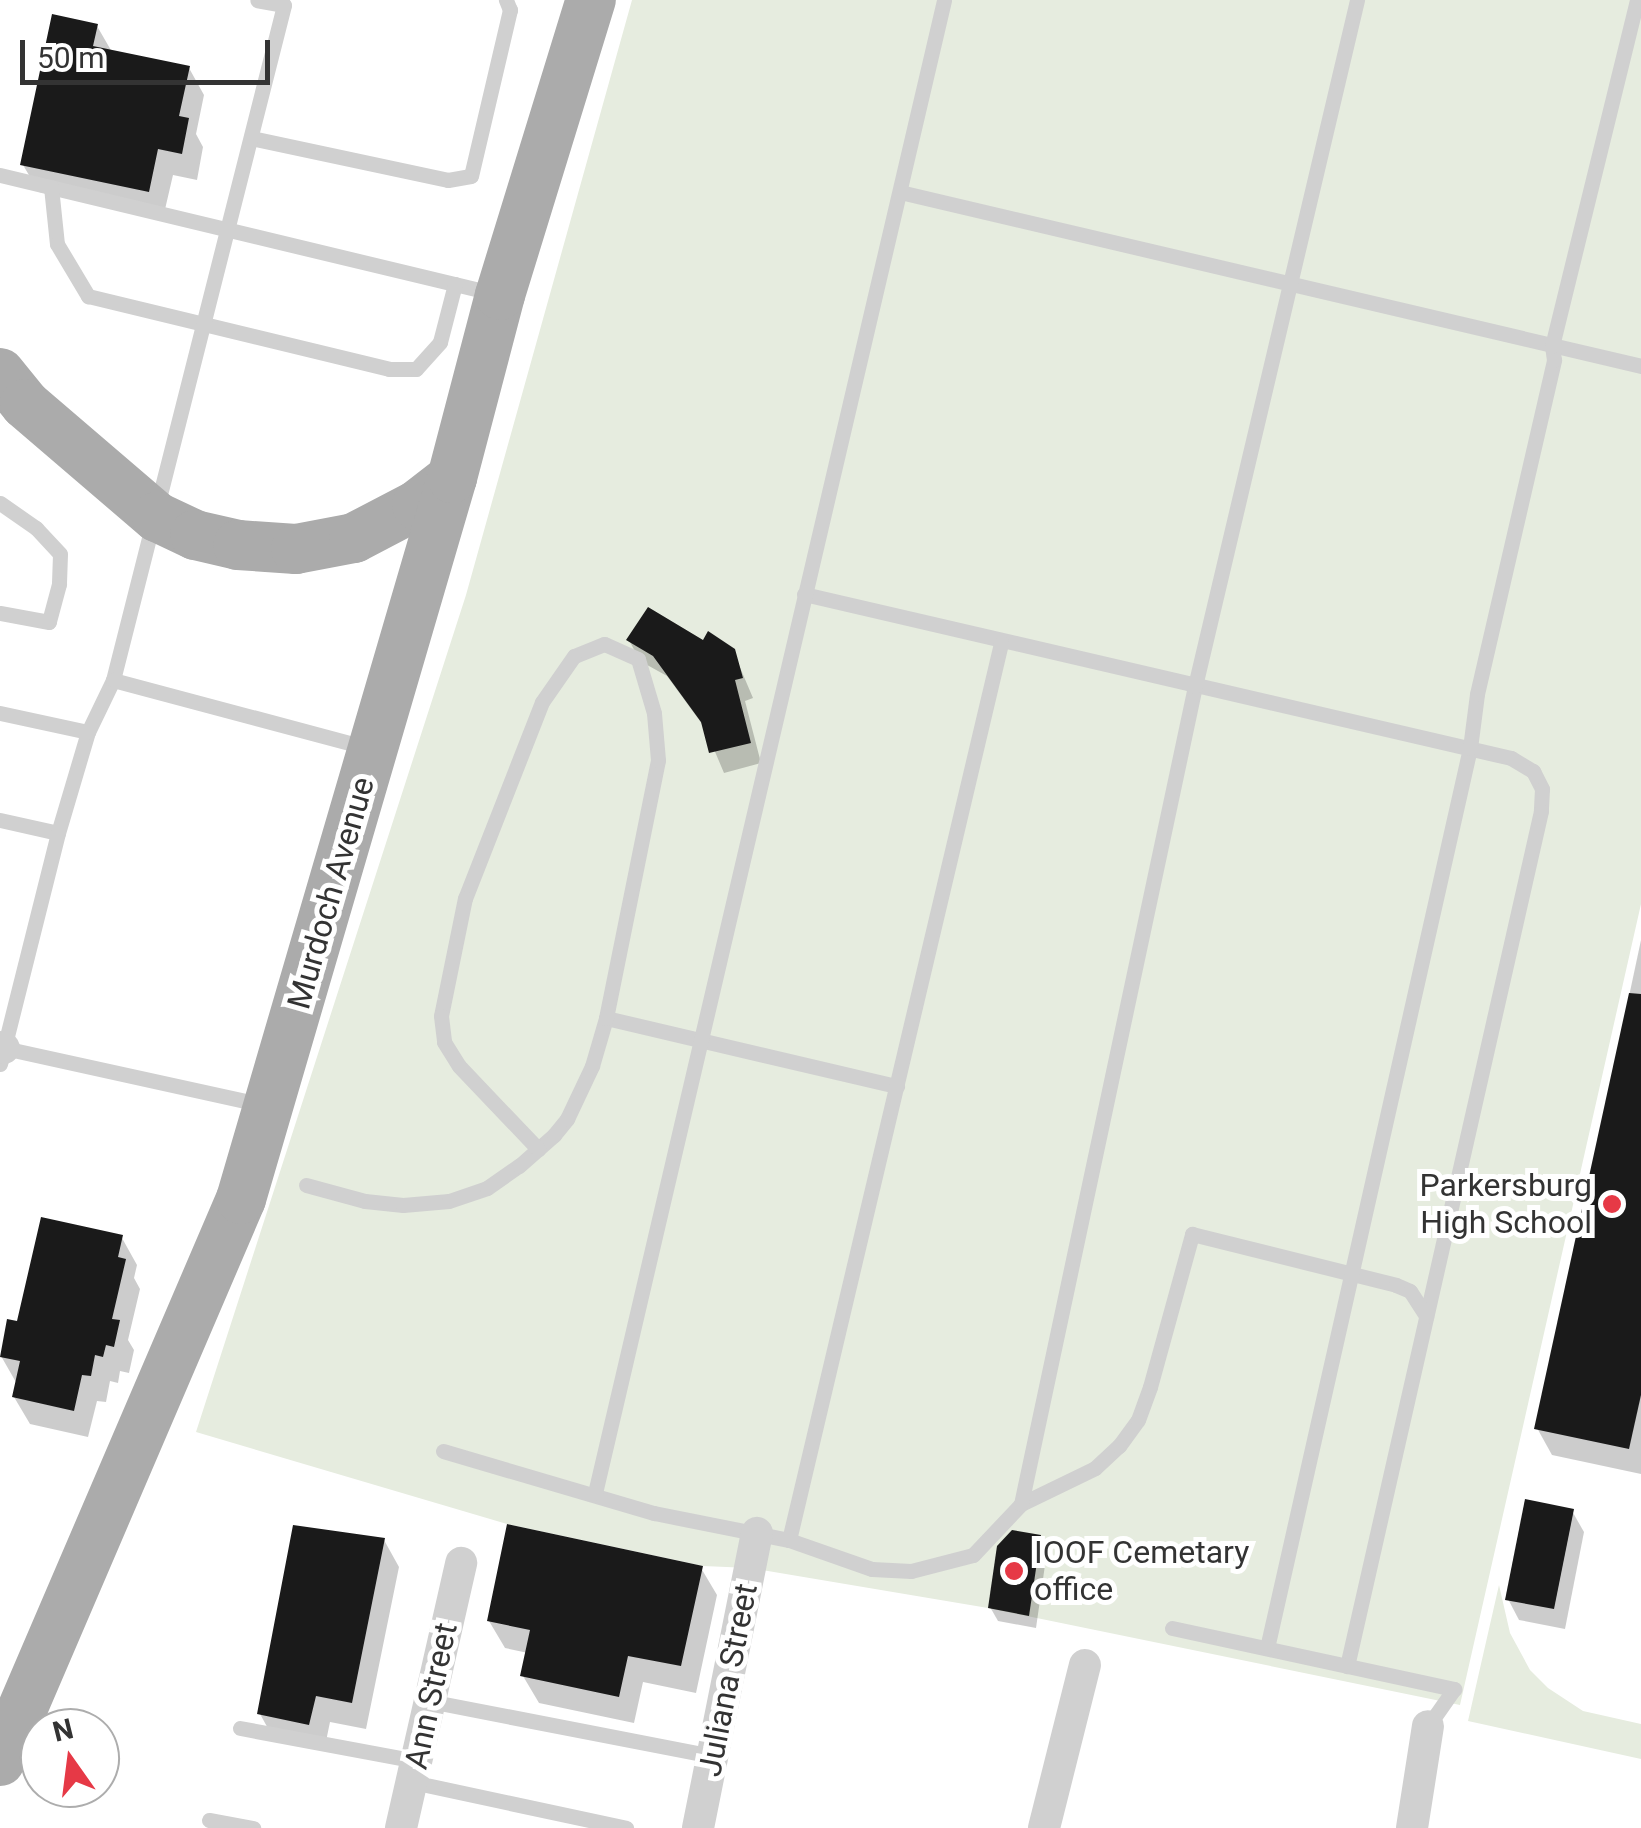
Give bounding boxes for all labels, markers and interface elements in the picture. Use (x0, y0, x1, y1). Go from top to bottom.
scale bar (25, 20, 275, 82)
text: 50 m (37, 40, 104, 75)
street label: Murdoch Avenue (280, 773, 382, 1013)
place label: Parkersburg High School (1419, 1167, 1592, 1242)
marker: Parkersburg High School (1601, 1193, 1623, 1215)
place label: IOOF Cemetary office (1034, 1534, 1249, 1609)
marker: IOOF Cemetary office (1003, 1560, 1025, 1582)
street label: Juliana Street (690, 1580, 766, 1780)
street label: Ann Street (397, 1619, 465, 1773)
north arrow (20, 1708, 120, 1808)
text: N (50, 1712, 77, 1749)

